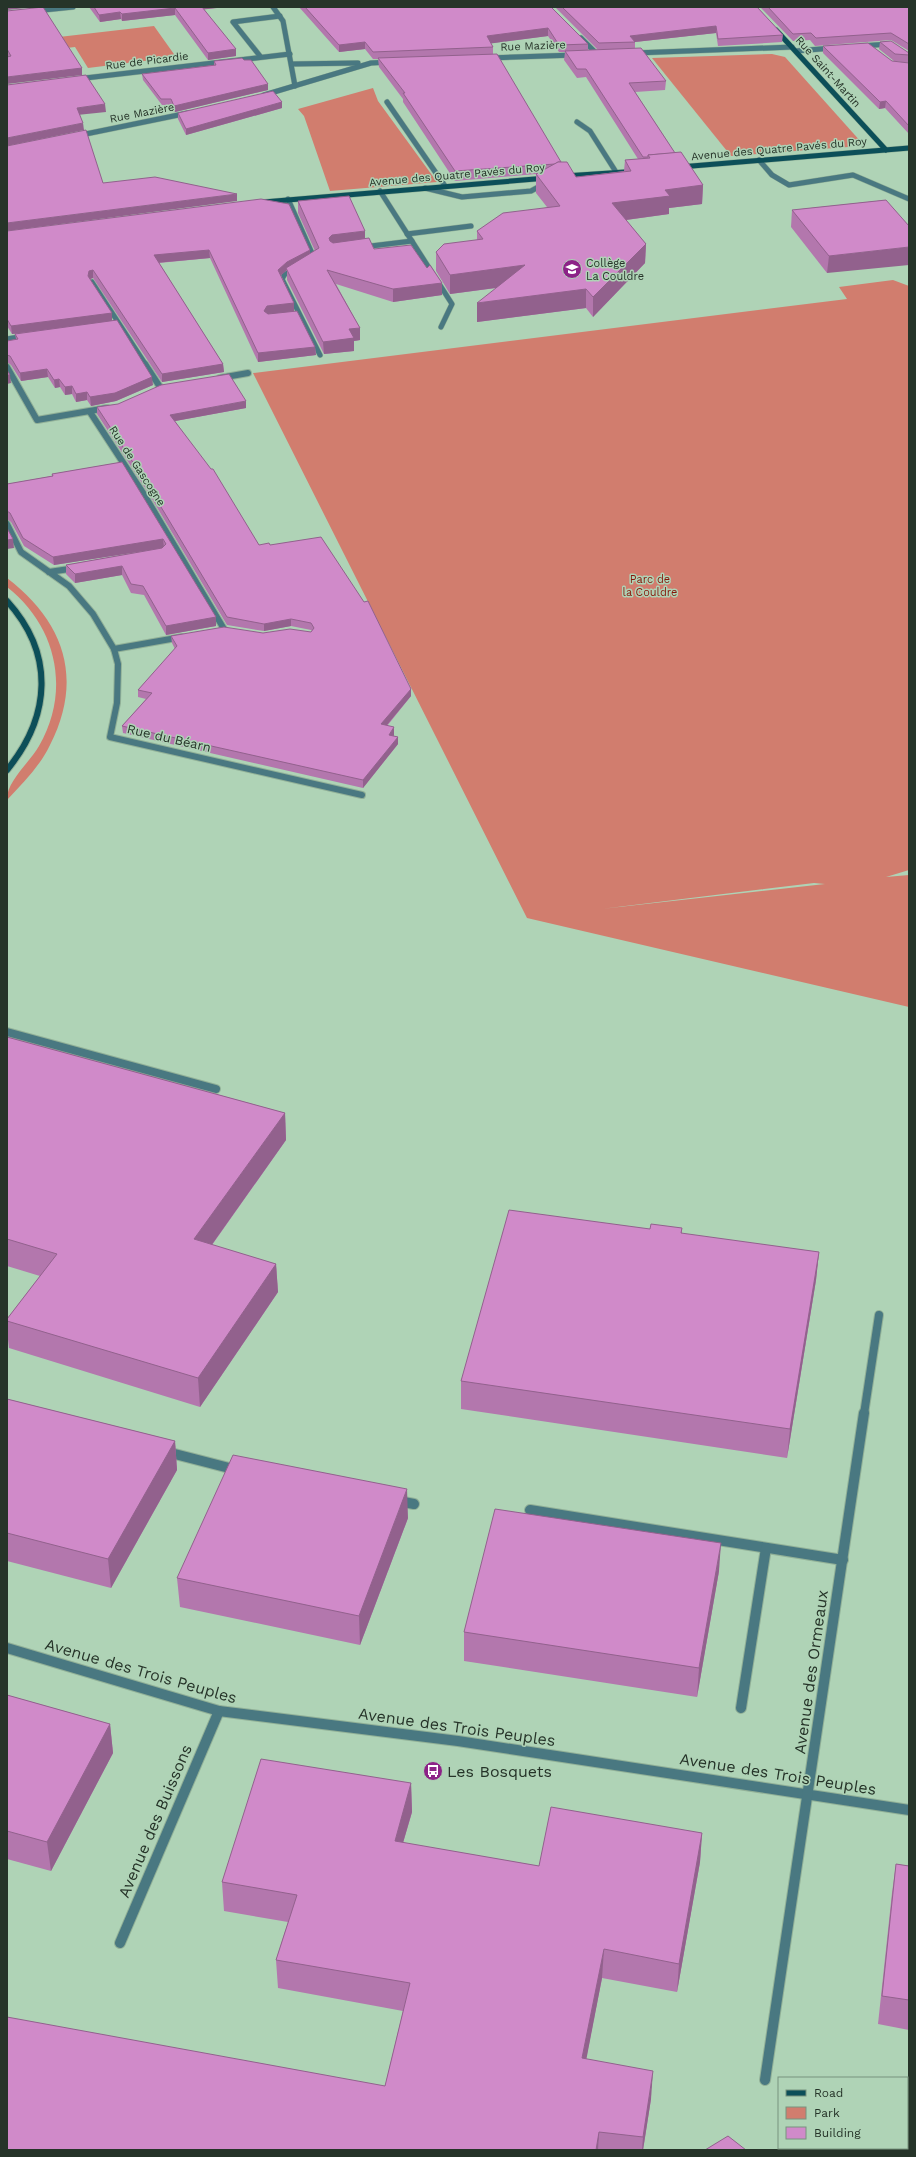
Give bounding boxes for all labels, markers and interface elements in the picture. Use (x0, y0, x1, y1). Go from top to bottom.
street label: Rue Saint-Martin (793, 34, 863, 110)
street label: Rue Mazière (500, 38, 566, 54)
street label: Rue de Picardie (105, 49, 189, 73)
street label: Rue Mazière (109, 100, 175, 126)
street label: Avenue des Quatre Pavés du Roy (691, 135, 868, 163)
street label: Avenue des Quatre Pavés du Roy (369, 161, 546, 189)
place label: Collège La Couldre (586, 257, 644, 283)
school or university icon: Collège La Couldre (561, 258, 583, 280)
street label: Rue de Gascogne (106, 424, 168, 508)
park label: Parc de la Couldre (623, 573, 677, 599)
street label: Rue du Béarn (126, 721, 212, 755)
street label: Avenue des Ormeaux (790, 1589, 832, 1755)
street label: Avenue des Trois Peuples (43, 1634, 239, 1708)
street label: Avenue des Trois Peuples (357, 1704, 557, 1750)
street label: Avenue des Buissons (114, 1742, 196, 1900)
street label: Avenue des Trois Peuples (678, 1749, 878, 1799)
bus stop icon: Les Bosquets (422, 1760, 444, 1782)
place label: Les Bosquets (447, 1762, 552, 1781)
legend (778, 2077, 908, 2149)
text: Road (814, 2086, 843, 2100)
text: Park (814, 2106, 840, 2120)
text: Building (814, 2126, 861, 2140)

